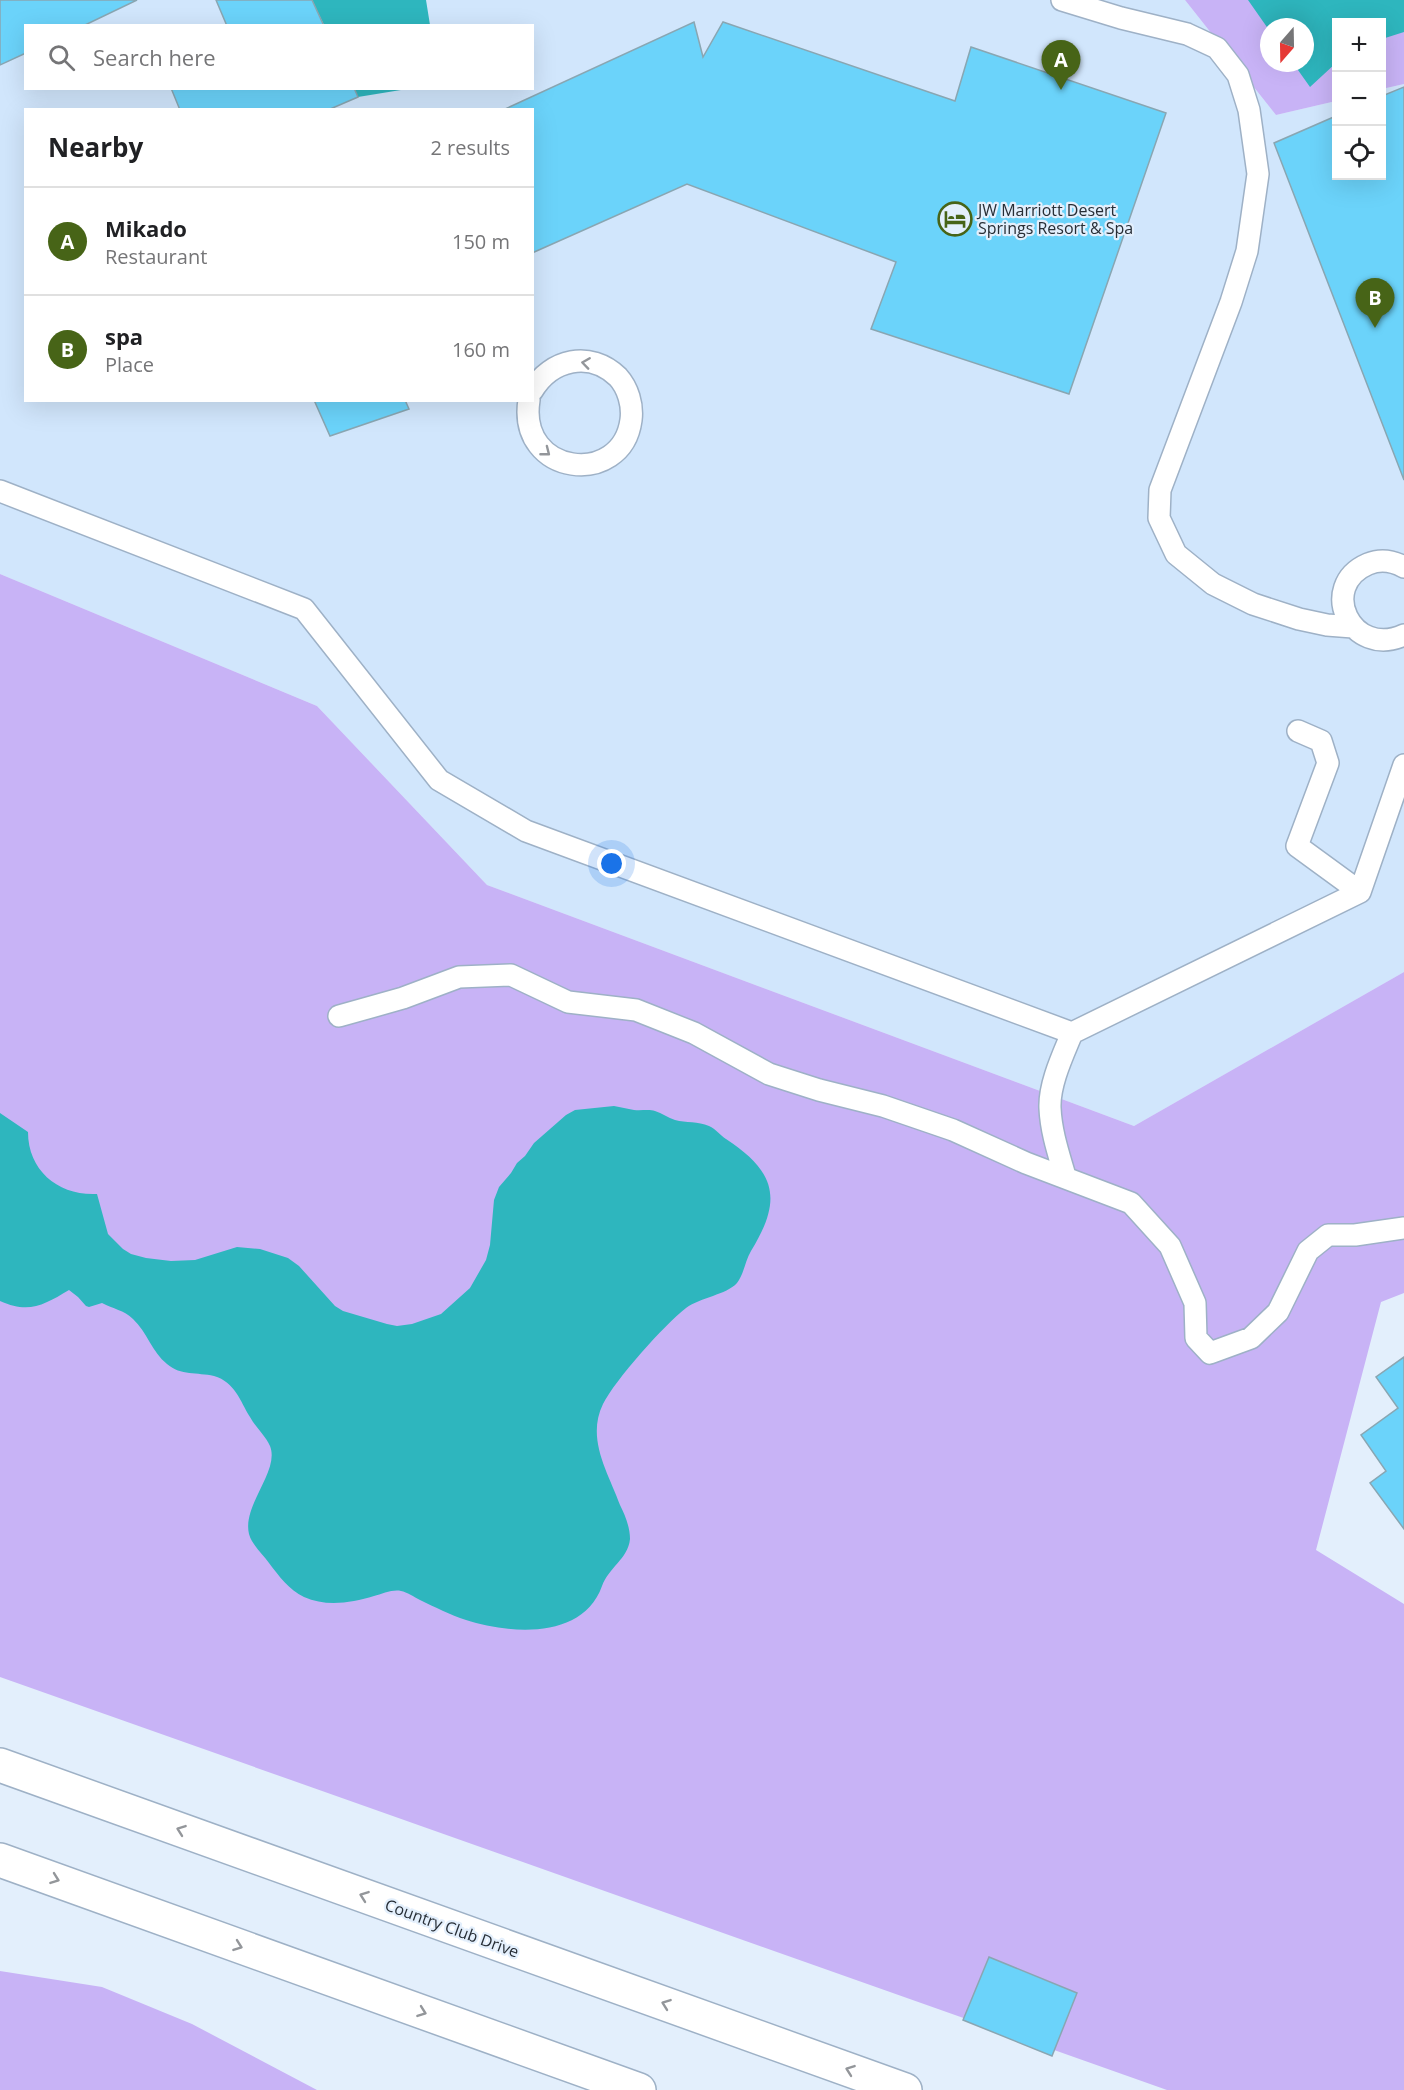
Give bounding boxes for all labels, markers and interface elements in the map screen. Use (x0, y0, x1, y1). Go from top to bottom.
north arrow (1260, 18, 1314, 72)
map controls (1332, 18, 1386, 180)
button: + (1332, 18, 1386, 72)
search box (24, 24, 534, 90)
pin: A (1042, 40, 1080, 90)
icon: search (45, 41, 78, 74)
text: Search here (93, 42, 216, 72)
button: − (1332, 72, 1386, 126)
button: locate (1332, 126, 1386, 180)
text: Nearby (48, 129, 143, 165)
text: 2 results (430, 134, 510, 161)
place label: JW Marriott Desert Springs Resort & Spa (976, 199, 1133, 239)
hotel icon: JW Marriott Desert Springs Resort & Spa (937, 201, 973, 237)
text: Mikado (105, 213, 187, 243)
text: A (61, 228, 74, 255)
text: 150 m (452, 228, 510, 255)
text: Restaurant (105, 243, 207, 270)
pin: B (1356, 278, 1394, 328)
text: spa (105, 321, 143, 351)
text: B (61, 336, 74, 363)
text: 160 m (452, 336, 510, 363)
text: Place (105, 351, 154, 378)
one-way arrow (581, 357, 590, 369)
one-way arrow (540, 445, 551, 456)
your location (597, 849, 626, 878)
one-way arrow (176, 1825, 187, 1838)
one-way arrow (49, 1872, 60, 1885)
one-way arrow (359, 1891, 370, 1904)
street label: Country Club Drive (382, 1894, 522, 1962)
one-way arrow (233, 1938, 243, 1951)
one-way arrow (661, 1999, 672, 2012)
one-way arrow (416, 2004, 427, 2017)
one-way arrow (845, 2065, 856, 2078)

